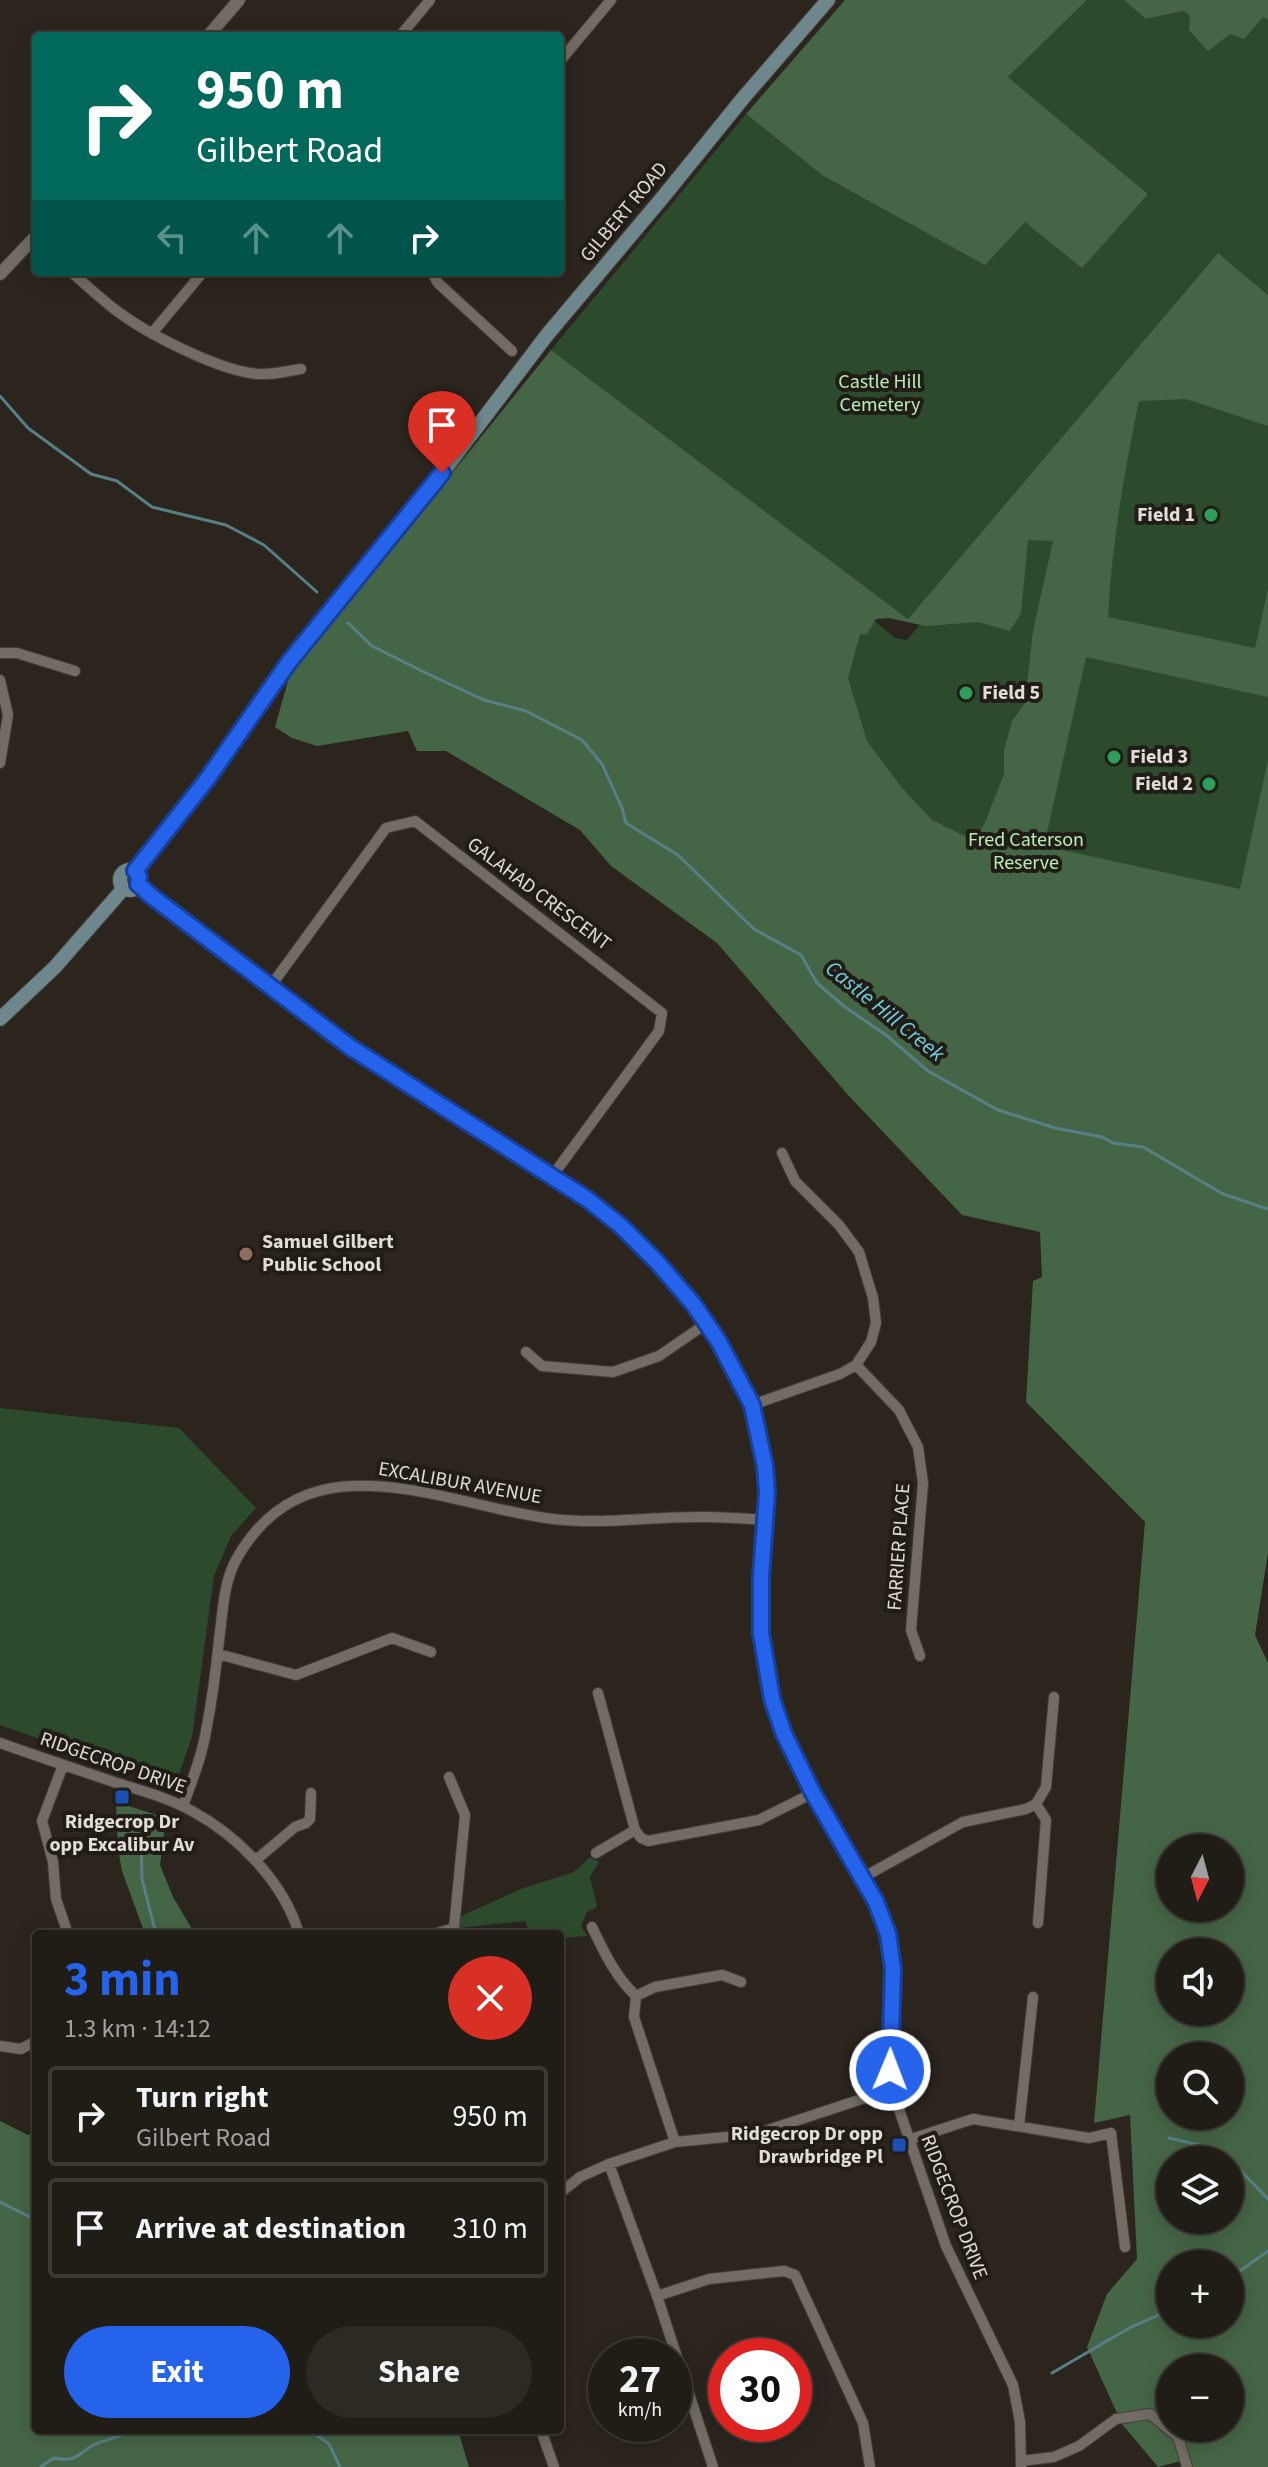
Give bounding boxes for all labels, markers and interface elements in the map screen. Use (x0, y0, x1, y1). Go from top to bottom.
text: 950 m (196, 51, 344, 130)
icon: right (64, 64, 168, 168)
text: Gilbert Road (196, 125, 383, 176)
street label: GILBERT ROAD (574, 156, 674, 268)
icon: left (150, 216, 194, 260)
icon: ahead (234, 216, 278, 260)
icon: ahead (318, 216, 362, 260)
icon: right (402, 216, 446, 260)
park label: Castle Hill Cemetery (838, 368, 922, 419)
pin (408, 391, 476, 473)
icon: arrive (420, 403, 464, 447)
place label: Field 1 (1137, 501, 1195, 529)
marker: Field 1 (1202, 506, 1220, 524)
place label: Field 5 (982, 679, 1040, 707)
marker: Field 5 (957, 684, 975, 702)
place label: Field 3 (1130, 743, 1188, 771)
marker: Field 3 (1105, 748, 1123, 766)
place label: Field 2 (1135, 770, 1193, 798)
marker: Field 2 (1200, 775, 1218, 793)
park label: Fred Caterson Reserve (968, 826, 1084, 877)
street label: GALAHAD CRESCENT (461, 831, 617, 958)
water label: Castle Hill Creek (818, 953, 952, 1070)
place label: Samuel Gilbert Public School (262, 1228, 394, 1279)
marker: Samuel Gilbert Public School (237, 1245, 255, 1263)
street label: EXCALIBUR AVENUE (376, 1455, 544, 1511)
street label: FARRIER PLACE (881, 1482, 917, 1612)
street label: RIDGECROP DRIVE (36, 1725, 190, 1801)
marker: Ridgecrop Dr opp Excalibur Av (113, 1788, 131, 1806)
place label: Ridgecrop Dr opp Excalibur Av (49, 1808, 195, 1859)
north arrow (1156, 1834, 1244, 1922)
map controls (1156, 1834, 1244, 2442)
button: sound (1156, 1938, 1244, 2026)
text: 3 min (64, 1946, 181, 2014)
button: close (448, 1956, 532, 2040)
text: 1.3 km · 14:12 (64, 2010, 211, 2047)
position arrow (848, 2028, 932, 2112)
button: search (1156, 2042, 1244, 2130)
text: Turn right (136, 2076, 268, 2119)
icon: right (68, 2094, 112, 2138)
text: 950 m (452, 2095, 528, 2138)
text: Gilbert Road (136, 2119, 271, 2156)
place label: Ridgecrop Dr opp Drawbridge Pl (731, 2120, 883, 2171)
street label: RIDGECROP DRIVE (914, 2131, 994, 2283)
marker: Ridgecrop Dr opp Drawbridge Pl (890, 2136, 908, 2154)
button: layers (1156, 2146, 1244, 2234)
icon: arrive (68, 2206, 112, 2250)
text: Arrive at destination (136, 2207, 406, 2250)
text: 310 m (452, 2207, 528, 2250)
button: + (1156, 2250, 1244, 2338)
button: Exit (64, 2326, 290, 2418)
button: Share (306, 2326, 532, 2418)
speed limit sign: 30 (708, 2338, 812, 2442)
text: 27 (619, 2351, 661, 2408)
button: − (1156, 2354, 1244, 2442)
text: km/h (618, 2396, 662, 2424)

